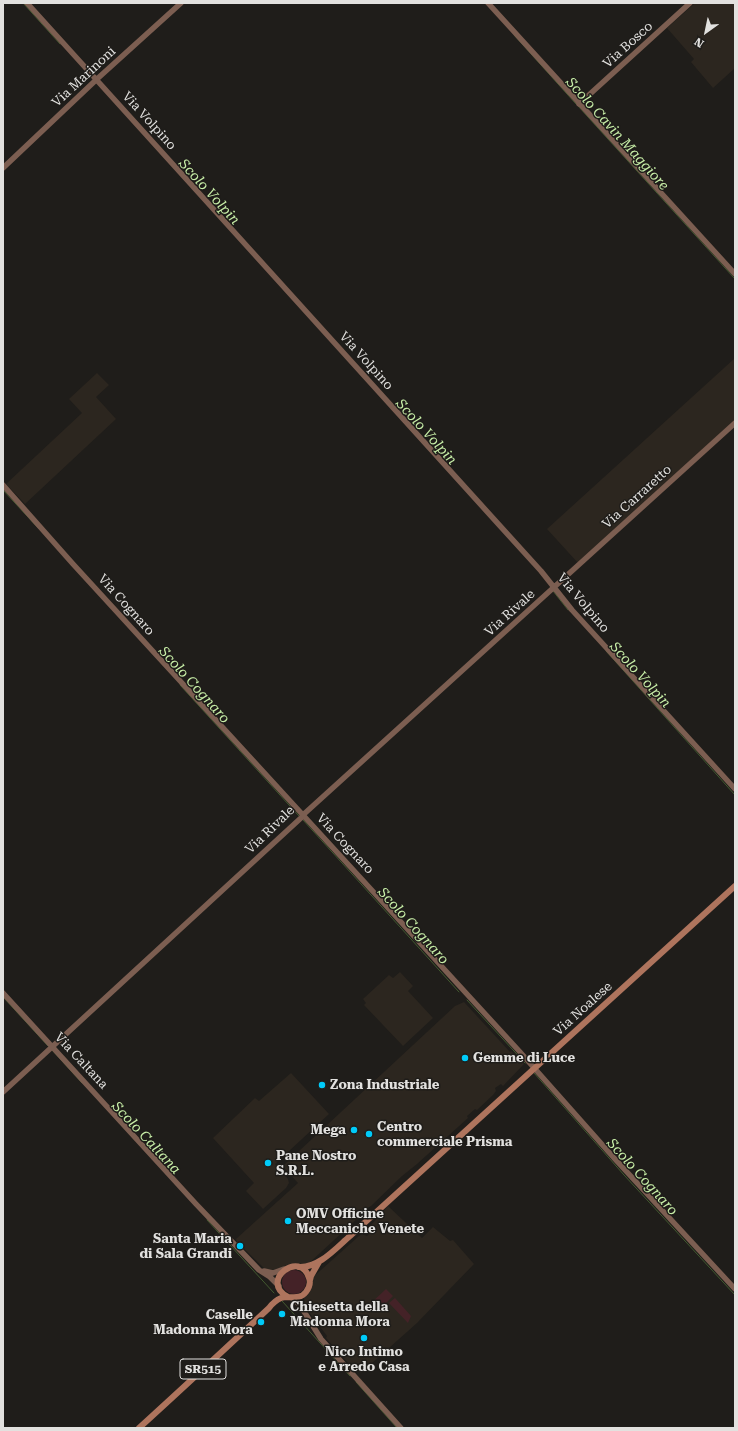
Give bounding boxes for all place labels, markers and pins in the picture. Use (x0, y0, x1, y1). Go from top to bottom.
place label: Gemme di Luce (473, 1050, 575, 1066)
marker: Gemme di Luce (460, 1053, 470, 1063)
place label: Zona Industriale (330, 1077, 439, 1093)
marker: Zona Industriale (317, 1080, 327, 1090)
place label: Centro commerciale Prisma (377, 1119, 512, 1150)
place label: Mega (310, 1122, 346, 1138)
marker: Mega (349, 1125, 359, 1135)
marker: Centro commerciale Prisma (364, 1129, 374, 1139)
place label: Pane Nostro S.R.L. (276, 1148, 356, 1179)
marker: Pane Nostro S.R.L. (263, 1158, 273, 1168)
place label: OMV Officine Meccaniche Venete (296, 1206, 424, 1237)
marker: OMV Officine Meccaniche Venete (283, 1216, 293, 1226)
place label: Santa Maria di Sala Grandi (139, 1231, 232, 1262)
marker: Santa Maria di Sala Grandi (235, 1241, 245, 1251)
place label: Chiesetta della Madonna Mora (290, 1299, 390, 1330)
place label: Caselle Madonna Mora (153, 1307, 253, 1338)
marker: Chiesetta della Madonna Mora (277, 1309, 287, 1319)
marker: Caselle Madonna Mora (256, 1317, 266, 1327)
marker: Nico Intimo e Arredo Casa (359, 1333, 369, 1343)
place label: Nico Intimo e Arredo Casa (318, 1344, 410, 1375)

